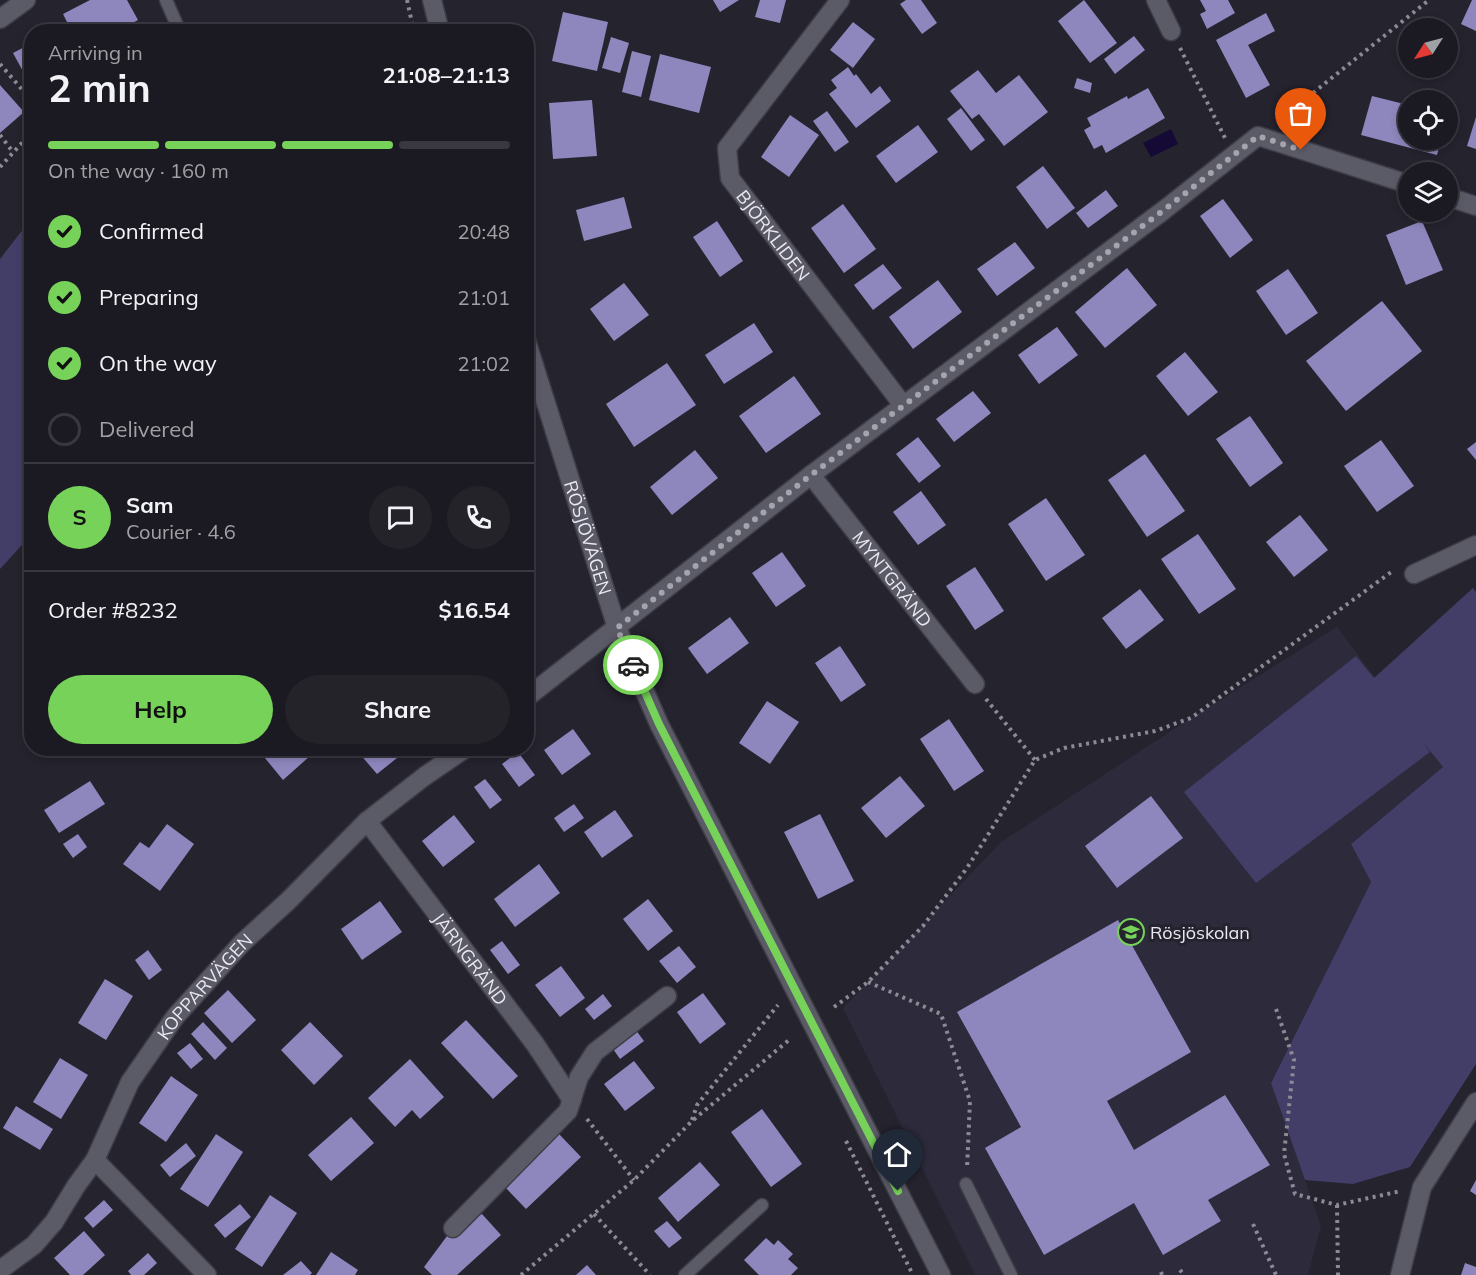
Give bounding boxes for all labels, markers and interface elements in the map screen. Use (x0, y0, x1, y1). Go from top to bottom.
north arrow (1398, 18, 1458, 78)
map controls (1398, 18, 1458, 222)
text: Arriving in (48, 40, 143, 65)
text: 21:08–21:13 (382, 61, 510, 89)
text: 2 min (48, 63, 151, 112)
pin (1275, 88, 1326, 150)
button: locate (1398, 90, 1458, 150)
icon: bag (1284, 97, 1317, 130)
text: On the way · 160 m (48, 158, 229, 183)
button: layers (1398, 162, 1458, 222)
street label: BJÖRKLIDEN (732, 185, 815, 285)
icon: check (48, 215, 81, 248)
text: Confirmed (99, 217, 204, 245)
text: 20:48 (457, 219, 510, 244)
icon: check (48, 281, 81, 314)
text: Preparing (99, 283, 199, 311)
text: 21:01 (457, 285, 510, 310)
icon: check (48, 347, 81, 380)
text: On the way (99, 349, 217, 377)
text: 21:02 (457, 351, 510, 376)
text: Delivered (99, 415, 194, 443)
street label: RÖSJÖVÄGEN (560, 477, 617, 597)
button: chat (369, 486, 432, 549)
button: phone (447, 486, 510, 549)
text: Sam (126, 491, 174, 519)
text: S (72, 503, 87, 531)
text: Courier · 4.6 (126, 519, 236, 544)
street label: MYNTGRÄND (848, 526, 937, 631)
text: Order #8232 (48, 596, 178, 624)
text: $16.54 (439, 596, 510, 624)
courier (603, 635, 663, 695)
icon: car (617, 649, 650, 682)
button: Help (48, 675, 273, 744)
button: Share (285, 675, 510, 744)
street label: JÄRNGRÄND (428, 907, 513, 1009)
school or university icon: Rösjöskolan (1116, 917, 1146, 947)
place label: Rösjöskolan (1150, 921, 1250, 944)
street label: KOPPARVÄGEN (151, 928, 257, 1044)
pin (872, 1129, 923, 1191)
icon: home (881, 1138, 914, 1171)

